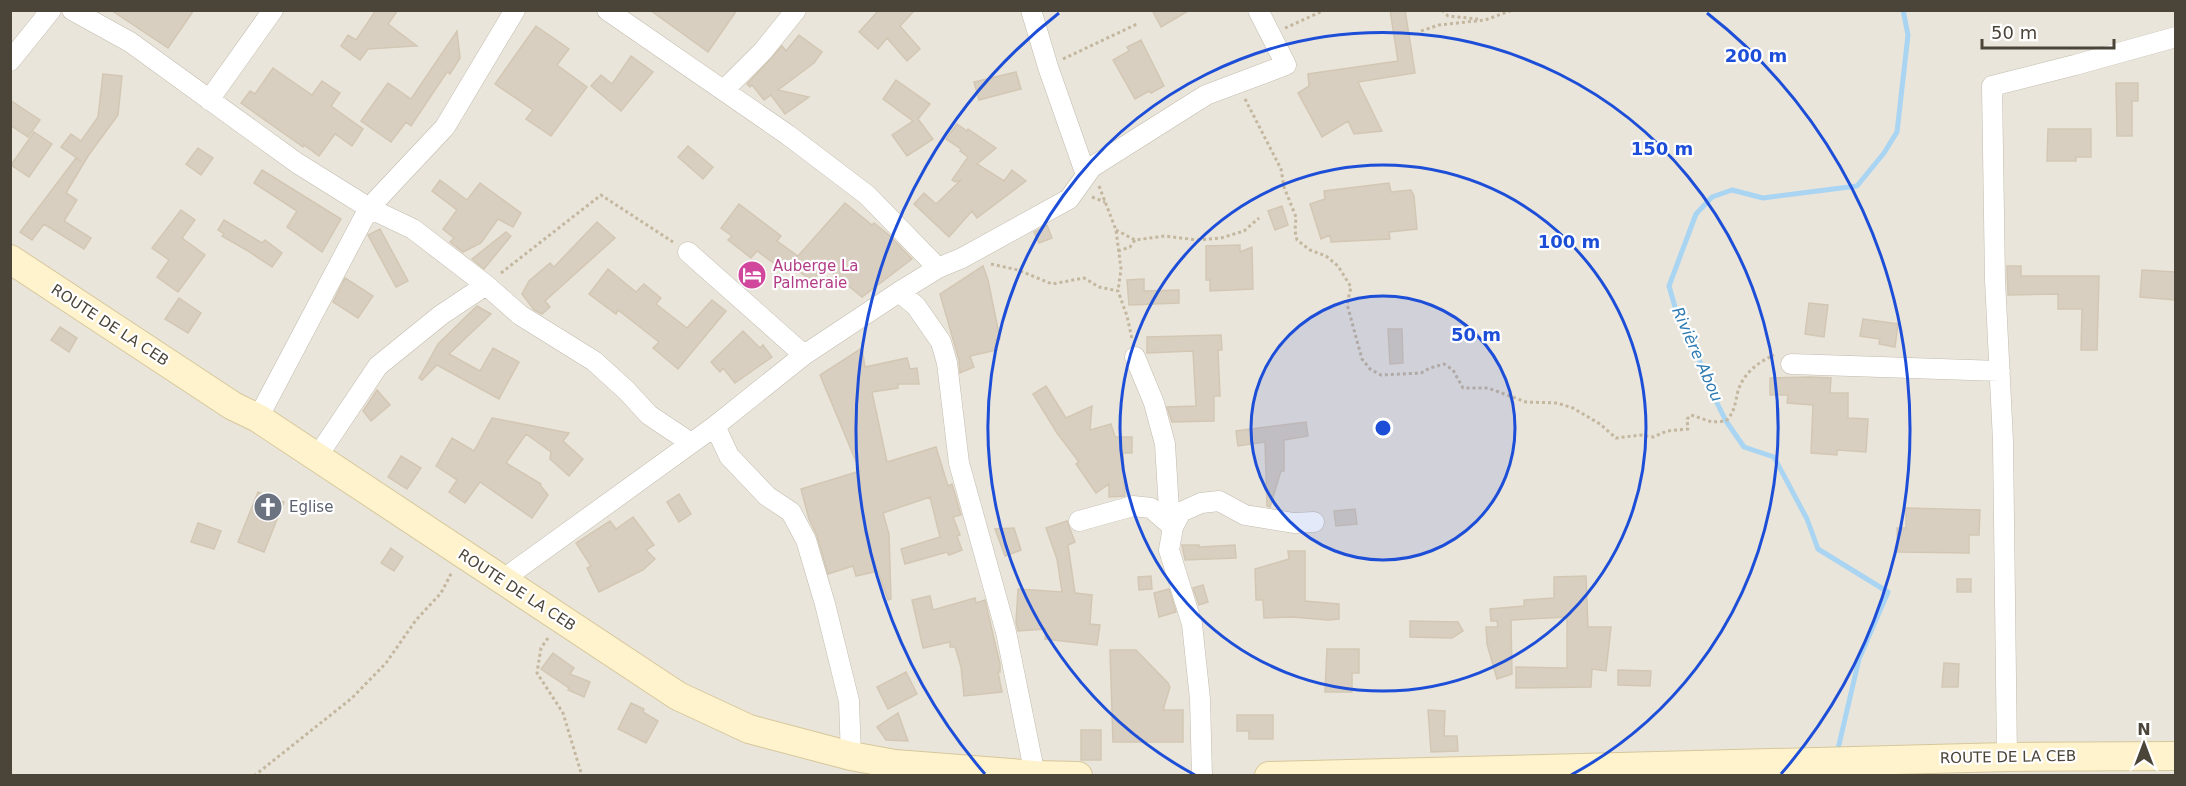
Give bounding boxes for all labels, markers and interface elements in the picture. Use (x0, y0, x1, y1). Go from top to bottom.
scale bar (1982, 12, 2114, 50)
text: 50 m (1991, 22, 2037, 43)
text: 200 m (1725, 45, 1787, 66)
text: 150 m (1631, 138, 1693, 159)
text: 100 m (1538, 231, 1600, 252)
place label: Auberge La Palmeraie (773, 257, 859, 292)
hotel icon: Auberge La Palmeraie (736, 259, 768, 291)
street label: ROUTE DE LA CEB (48, 280, 172, 370)
water label: Rivière Abou (1668, 304, 1727, 405)
text: 50 m (1451, 324, 1501, 345)
centre of rings (1373, 418, 1393, 438)
church icon: Eglise (252, 491, 284, 523)
place label: Eglise (289, 498, 333, 516)
street label: ROUTE DE LA CEB (455, 545, 579, 635)
north arrow (2114, 714, 2174, 774)
text: N (2137, 720, 2151, 739)
street label: ROUTE DE LA CEB (1940, 747, 2076, 767)

